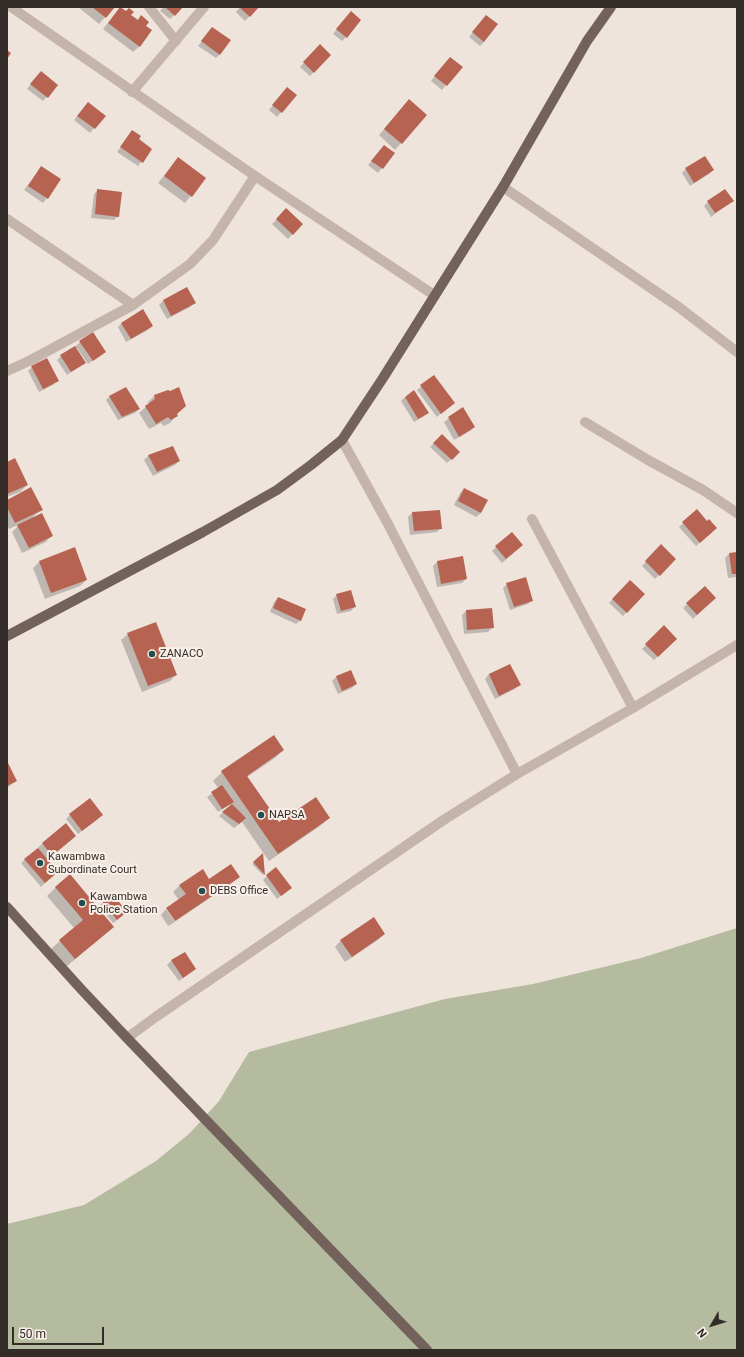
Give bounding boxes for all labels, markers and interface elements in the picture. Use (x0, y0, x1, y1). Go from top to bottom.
place label: ZANACO (160, 647, 204, 661)
marker: ZANACO (147, 649, 157, 659)
place label: NAPSA (269, 808, 305, 822)
marker: NAPSA (256, 810, 266, 820)
place label: Kawambwa Subordinate Court (48, 850, 137, 876)
marker: Kawambwa Subordinate Court (35, 858, 45, 868)
place label: DEBS Office (210, 884, 268, 898)
marker: DEBS Office (197, 886, 207, 896)
place label: Kawambwa Police Station (90, 890, 158, 916)
marker: Kawambwa Police Station (77, 898, 87, 908)
north arrow (692, 1305, 732, 1345)
scale bar (14, 1319, 106, 1345)
text: N (695, 1326, 710, 1340)
text: 50 m (19, 1327, 46, 1341)

